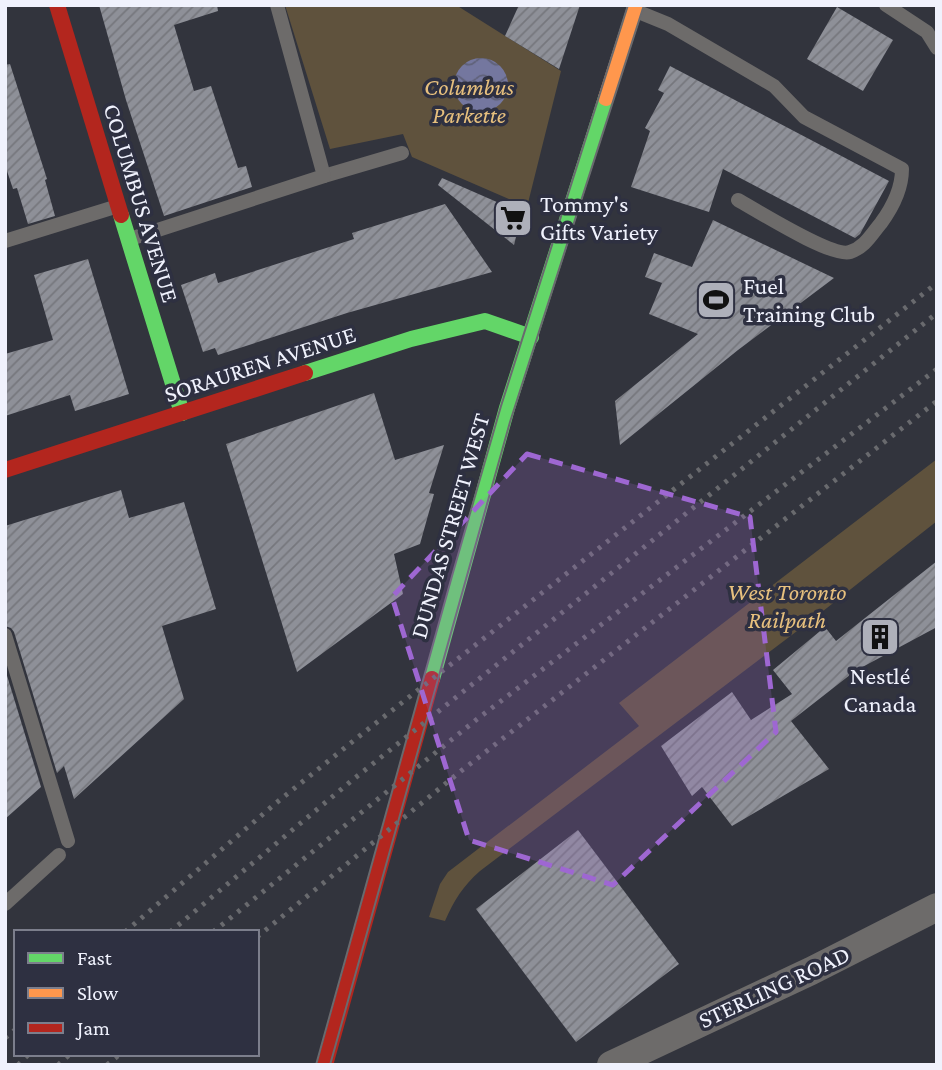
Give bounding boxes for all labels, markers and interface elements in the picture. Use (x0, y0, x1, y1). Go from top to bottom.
park label: Columbus Parkette (424, 73, 514, 128)
street label: COLUMBUS AVENUE (98, 100, 185, 305)
place label: Tommy's Gifts Variety (540, 190, 659, 245)
supermarket icon: Tommy's Gifts Variety (492, 197, 534, 239)
place label: Fuel Training Club (743, 272, 875, 327)
sports icon: Fuel Training Club (695, 279, 737, 321)
street label: SORAUREN AVENUE (161, 320, 359, 407)
street label: DUNDAS STREET WEST (404, 410, 495, 641)
park label: West Toronto Railpath (727, 578, 847, 633)
building icon: Nestlé Canada (859, 616, 901, 658)
place label: Nestlé Canada (844, 662, 916, 717)
legend (14, 930, 259, 1056)
street label: STERLING ROAD (694, 940, 854, 1033)
text: Fast (77, 946, 113, 970)
text: Slow (77, 981, 119, 1005)
text: Jam (75, 1016, 110, 1040)

